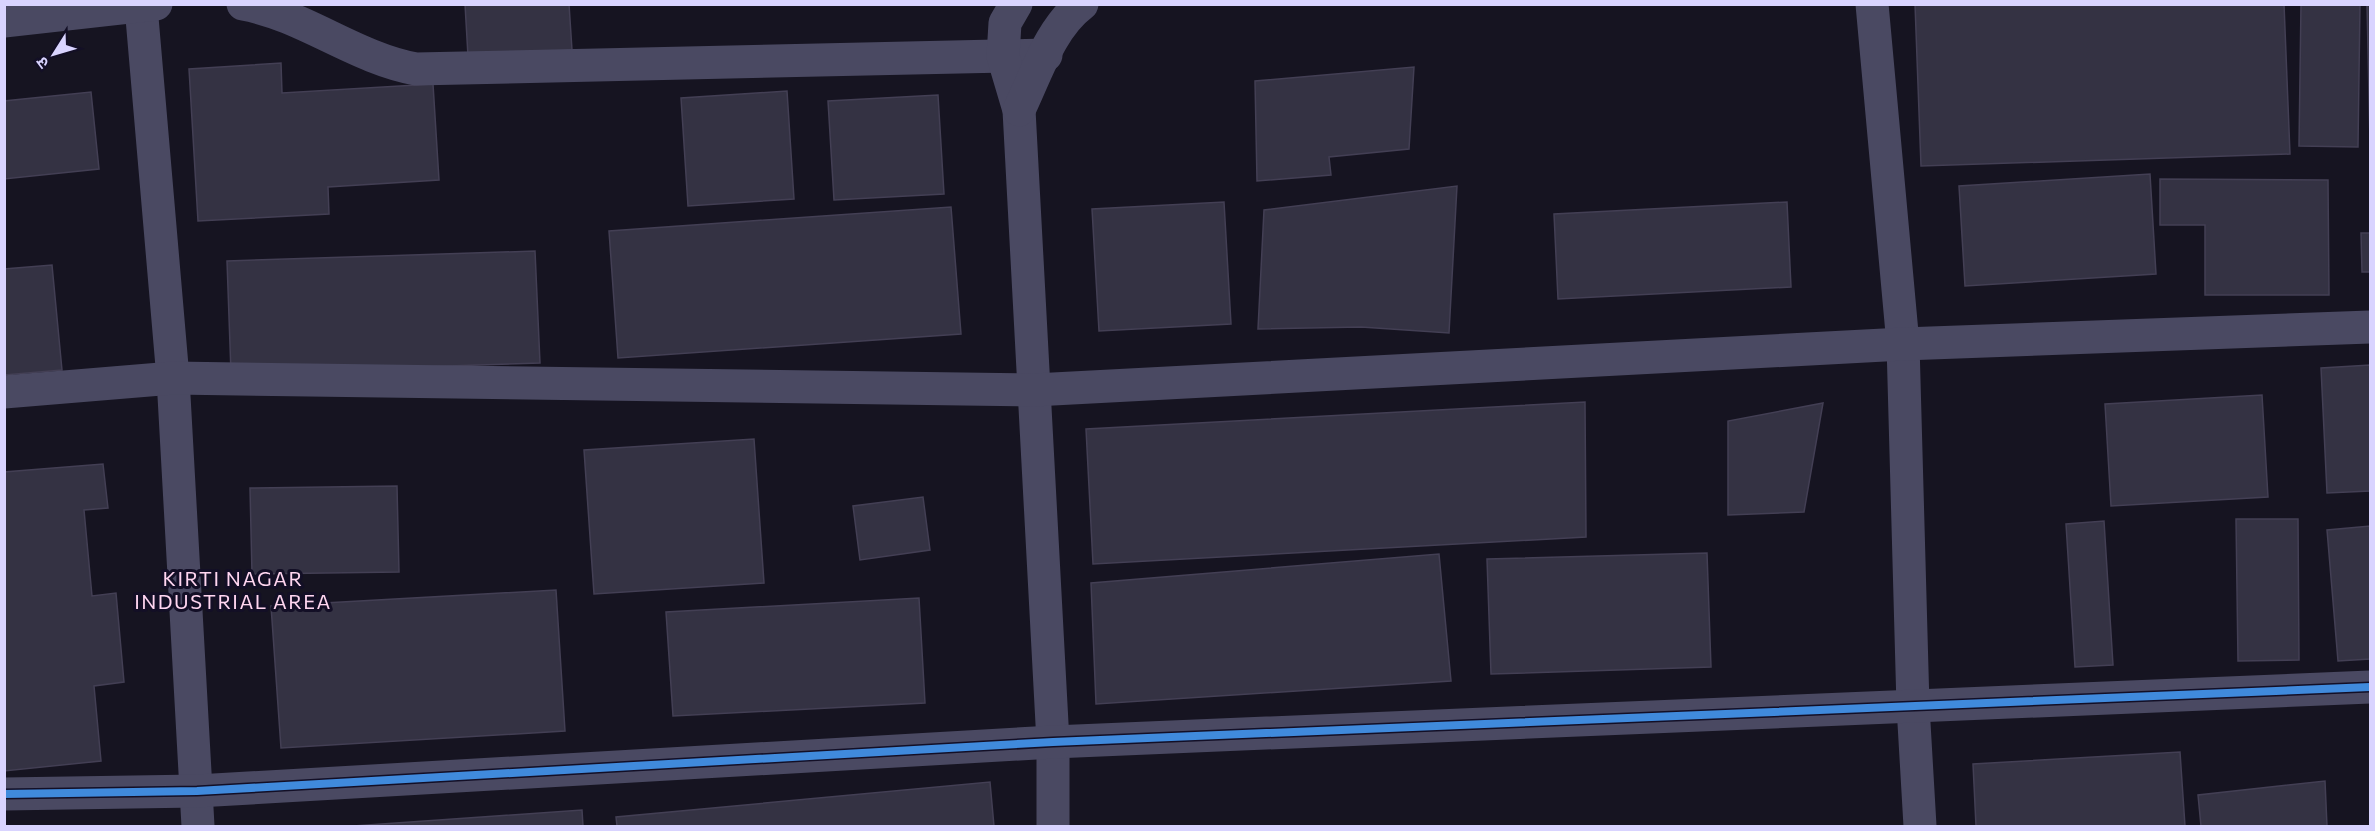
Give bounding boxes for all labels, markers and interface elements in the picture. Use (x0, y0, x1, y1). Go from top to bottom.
north arrow (24, 24, 84, 84)
text: उ (31, 53, 52, 73)
district label: KIRTI NAGAR INDUSTRIAL AREA (134, 566, 332, 613)

